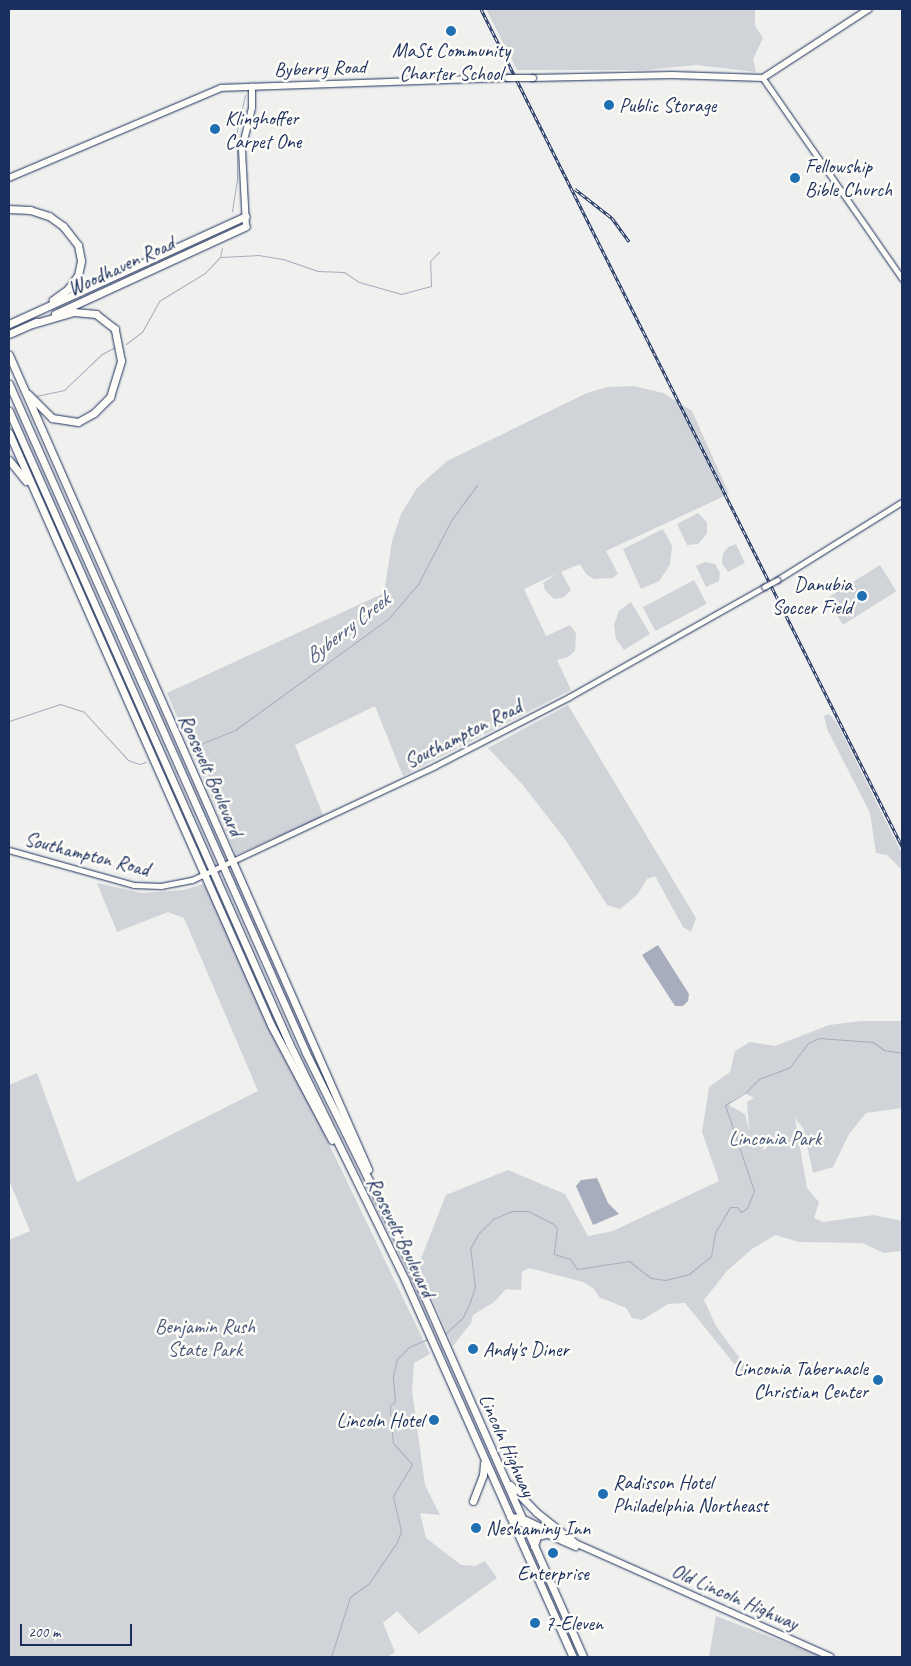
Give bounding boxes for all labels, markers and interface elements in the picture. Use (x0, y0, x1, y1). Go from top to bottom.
marker: MaSt Community Charter School (445, 25, 457, 37)
place label: MaSt Community Charter School (392, 39, 510, 86)
street label: Byberry Road (274, 54, 366, 82)
place label: Public Storage (619, 93, 716, 117)
marker: Public Storage (603, 99, 615, 111)
place label: Klinghoffer Carpet One (225, 106, 301, 153)
marker: Klinghoffer Carpet One (209, 123, 221, 135)
place label: Fellowship Bible Church (805, 155, 893, 202)
marker: Fellowship Bible Church (789, 172, 801, 184)
street label: Woodhaven Road (64, 231, 178, 301)
place label: Danubia Soccer Field (772, 572, 852, 619)
water label: Byberry Creek (300, 587, 394, 669)
marker: Danubia Soccer Field (856, 590, 868, 602)
street label: Southampton Road (401, 694, 525, 774)
street label: Roosevelt Boulevard (173, 710, 249, 840)
street label: Southampton Road (22, 827, 152, 881)
park label: Linconia Park (728, 1126, 822, 1150)
street label: Roosevelt Boulevard (361, 1173, 441, 1301)
park label: Benjamin Rush State Park (155, 1315, 255, 1362)
place label: Andy's Diner (483, 1337, 569, 1361)
marker: Andy's Diner (467, 1343, 479, 1355)
place label: Linconia Tabernacle Christian Center (733, 1356, 868, 1403)
marker: Linconia Tabernacle Christian Center (872, 1374, 884, 1386)
street label: Lincoln Highway (474, 1390, 540, 1500)
place label: Lincoln Hotel (336, 1408, 424, 1432)
marker: Lincoln Hotel (428, 1414, 440, 1426)
place label: Radisson Hotel Philadelphia Northeast (613, 1470, 768, 1517)
marker: Radisson Hotel Philadelphia Northeast (597, 1488, 609, 1500)
place label: Neshaminy Inn (486, 1516, 590, 1540)
marker: Neshaminy Inn (470, 1522, 482, 1534)
marker: Enterprise (547, 1547, 559, 1559)
street label: Old Lincoln Highway (668, 1558, 802, 1636)
place label: Enterprise (517, 1561, 589, 1585)
place label: 7-Eleven (545, 1611, 603, 1635)
scale bar (22, 1614, 135, 1646)
marker: 7-Eleven (529, 1617, 541, 1629)
text: 200 m (28, 1623, 60, 1642)

